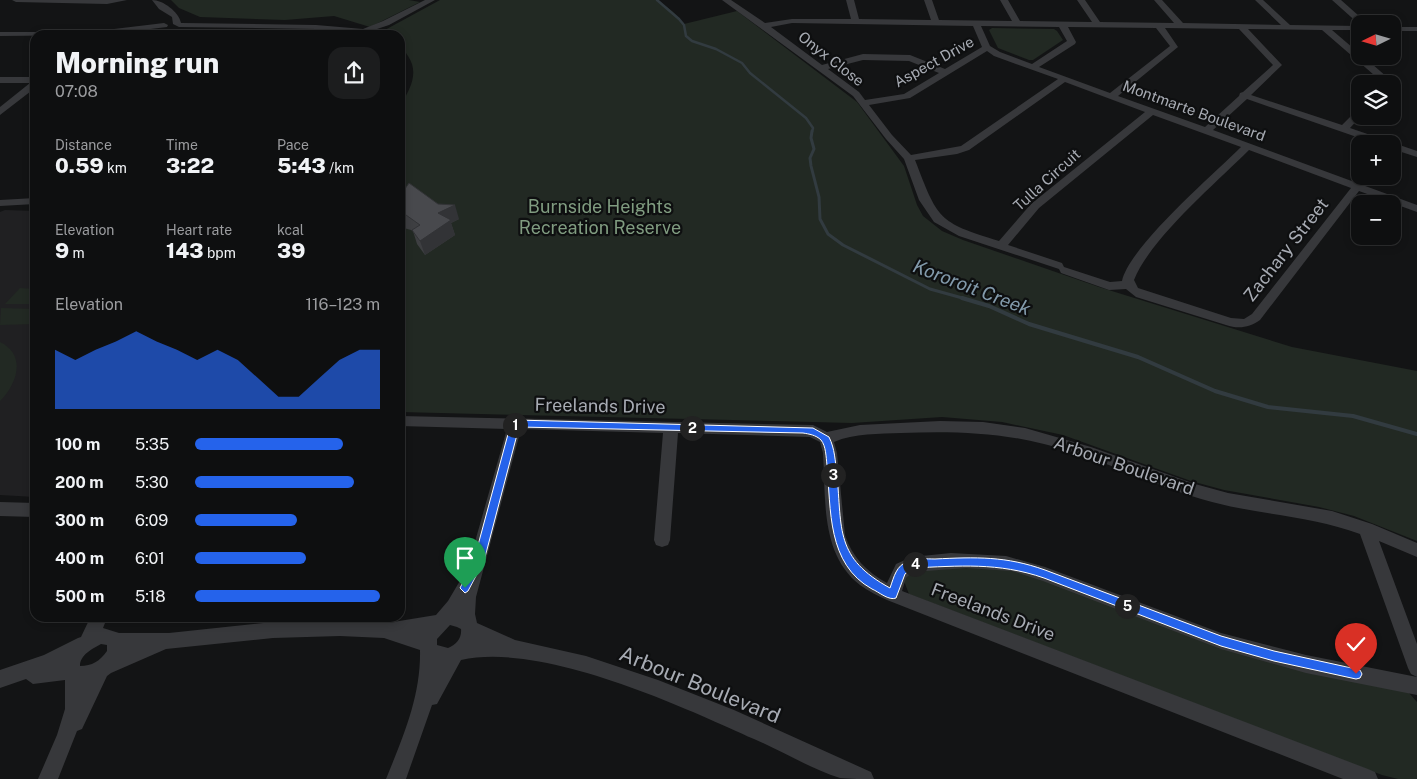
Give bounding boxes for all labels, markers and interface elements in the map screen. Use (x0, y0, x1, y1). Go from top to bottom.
north arrow (1351, 15, 1401, 65)
map controls (1351, 15, 1401, 245)
street label: Onyx Close (795, 28, 867, 89)
street label: Aspect Drive (891, 33, 977, 90)
text: Morning run (55, 46, 219, 79)
button: share (328, 47, 380, 99)
button: layers (1351, 75, 1401, 125)
street label: Montmarte Boulevard (1120, 77, 1268, 144)
text: 07:08 (55, 82, 98, 101)
button: + (1351, 135, 1401, 185)
text: Distance (55, 137, 112, 153)
text: Time (166, 137, 198, 153)
text: Pace (277, 137, 309, 153)
street label: Tulla Circuit (1010, 145, 1084, 214)
text: 0.59 (55, 153, 104, 178)
text: 3:22 (166, 153, 214, 178)
text: 5:43 (277, 153, 326, 178)
text: km (104, 160, 127, 176)
text: /km (326, 160, 354, 176)
street label: Zachary Street (1239, 194, 1332, 306)
button: − (1351, 195, 1401, 245)
park label: Burnside Heights Recreation Reserve (519, 196, 681, 238)
text: Elevation (55, 222, 114, 238)
text: Heart rate (166, 222, 232, 238)
text: kcal (277, 222, 304, 238)
text: 9 (55, 238, 69, 263)
text: 143 (166, 238, 204, 263)
text: 39 (277, 238, 305, 263)
text: m (69, 245, 85, 261)
text: bpm (204, 245, 236, 261)
water label: Kororoit Creek (910, 255, 1034, 320)
text: Elevation (55, 295, 123, 314)
text: 116–123 m (305, 295, 380, 314)
street label: Freelands Drive (534, 394, 666, 417)
pin: 1 (502, 412, 528, 438)
pin: 2 (680, 416, 704, 440)
text: 1 (513, 417, 519, 433)
text: 2 (688, 420, 697, 436)
street label: Arbour Boulevard (1051, 432, 1197, 499)
text: 100 m (55, 435, 100, 454)
text: 5:35 (135, 435, 169, 454)
pin: 3 (820, 462, 846, 488)
text: 3 (829, 467, 838, 483)
text: 200 m (55, 473, 104, 492)
text: 5:30 (135, 473, 169, 492)
text: 300 m (55, 511, 104, 530)
text: 6:09 (135, 511, 168, 530)
pin (444, 537, 486, 588)
icon: arrive (451, 544, 479, 572)
text: 400 m (55, 549, 104, 568)
text: 6:01 (135, 549, 165, 568)
pin: 4 (902, 552, 928, 576)
text: 4 (911, 556, 920, 572)
street label: Freelands Drive (928, 578, 1058, 645)
text: 500 m (55, 587, 104, 606)
text: 5:18 (135, 587, 166, 606)
pin: 5 (1114, 594, 1140, 618)
text: 5 (1123, 598, 1132, 614)
pin (1335, 623, 1377, 674)
icon: check (1342, 630, 1370, 658)
street label: Arbour Boulevard (616, 641, 784, 728)

